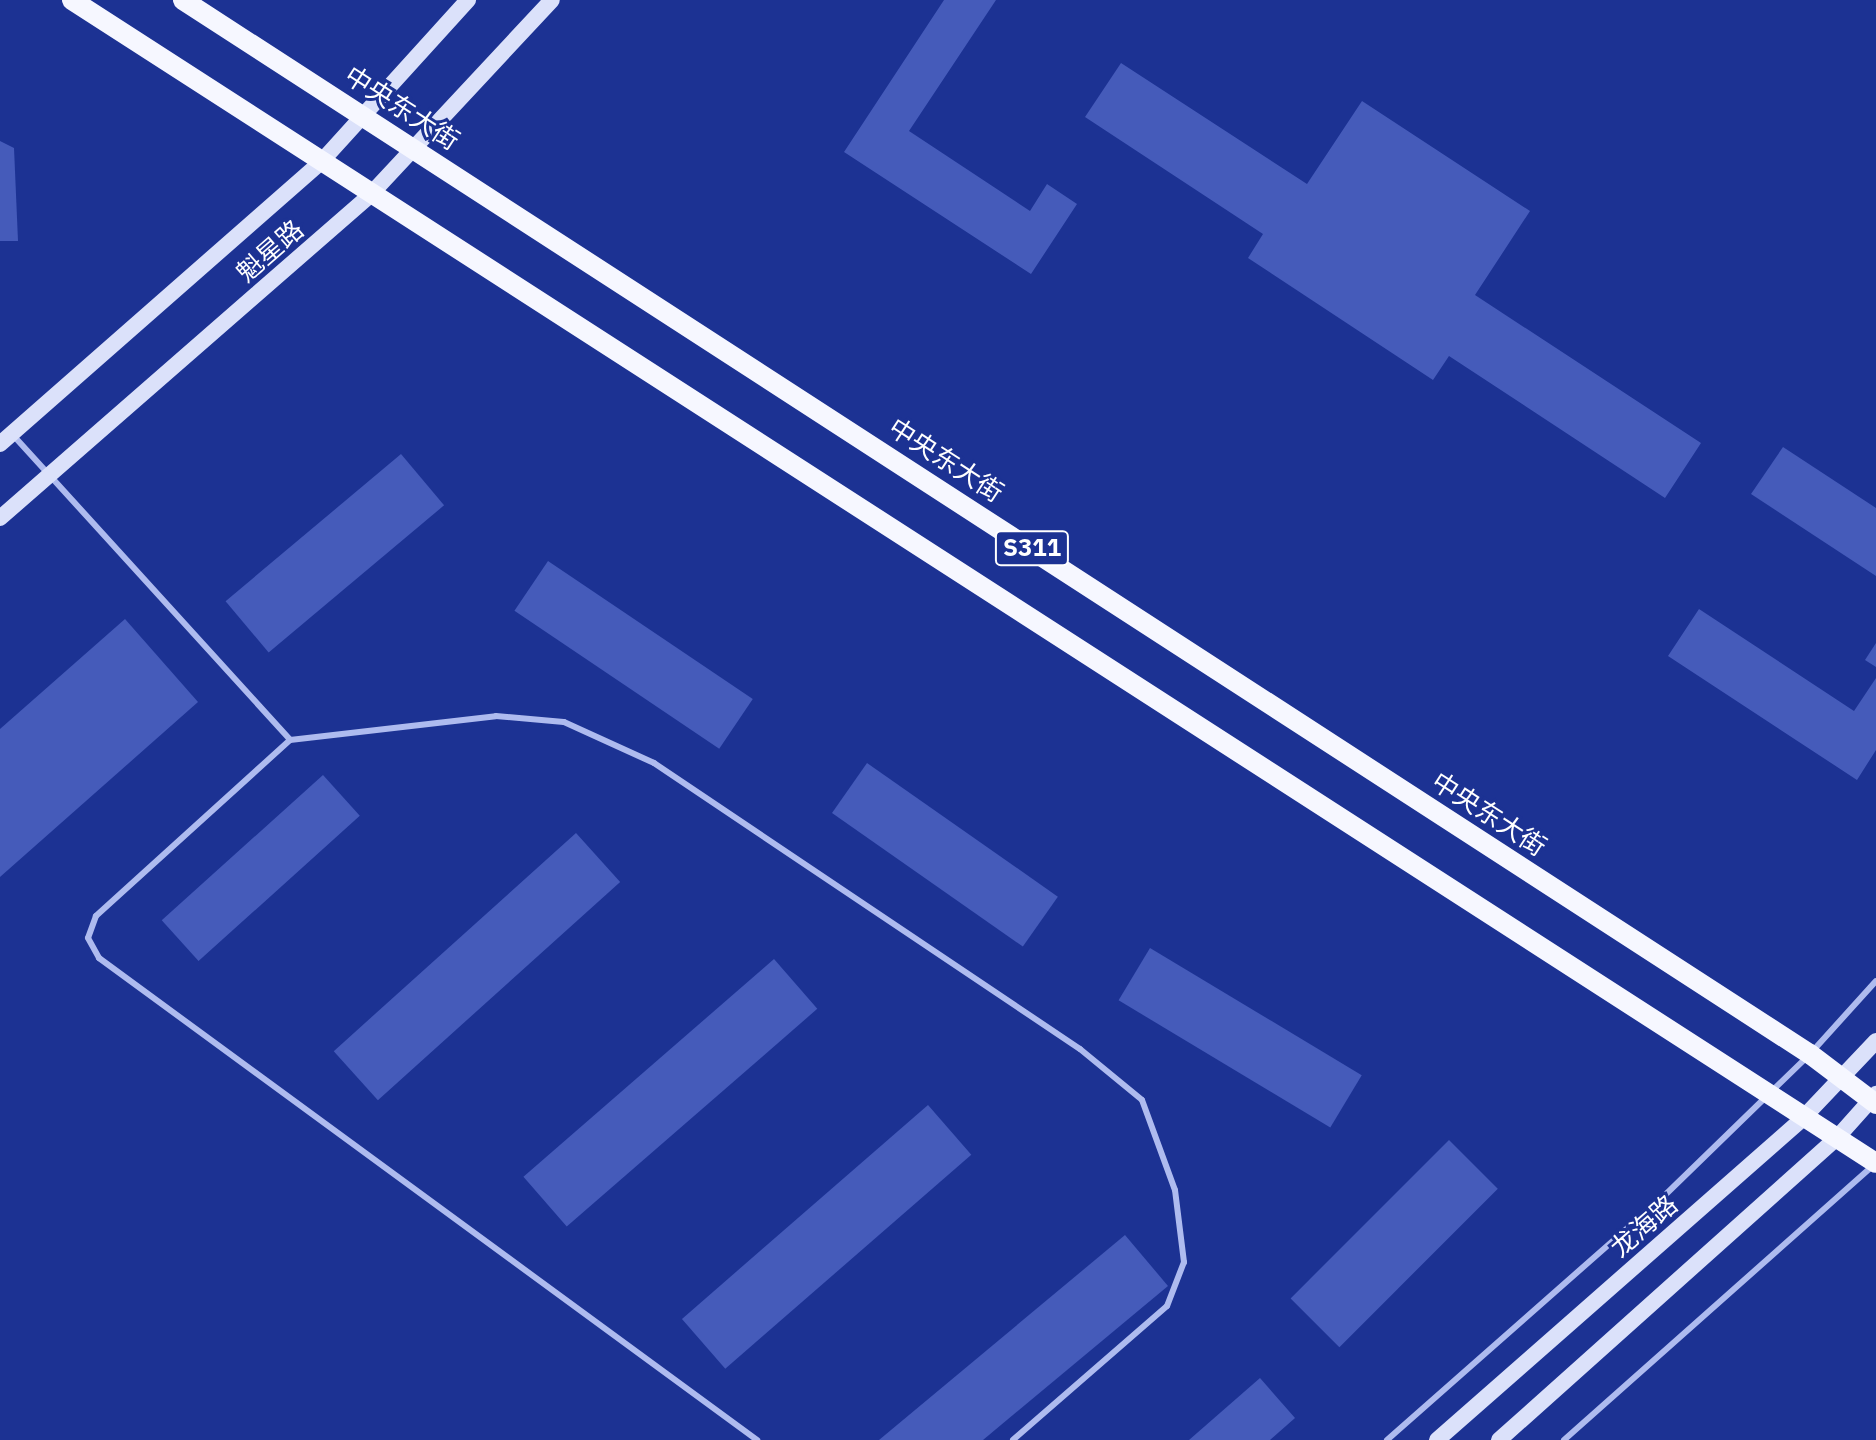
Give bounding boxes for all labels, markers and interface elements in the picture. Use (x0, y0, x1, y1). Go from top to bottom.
street label: 中央东大街 (339, 60, 465, 156)
street label: 魁星路 (230, 214, 310, 288)
street label: 中央东大街 (883, 412, 1009, 508)
road number: S311 (994, 528, 1070, 568)
street label: 中央东大街 (1426, 766, 1552, 862)
street label: 龙海路 (1604, 1189, 1684, 1263)

